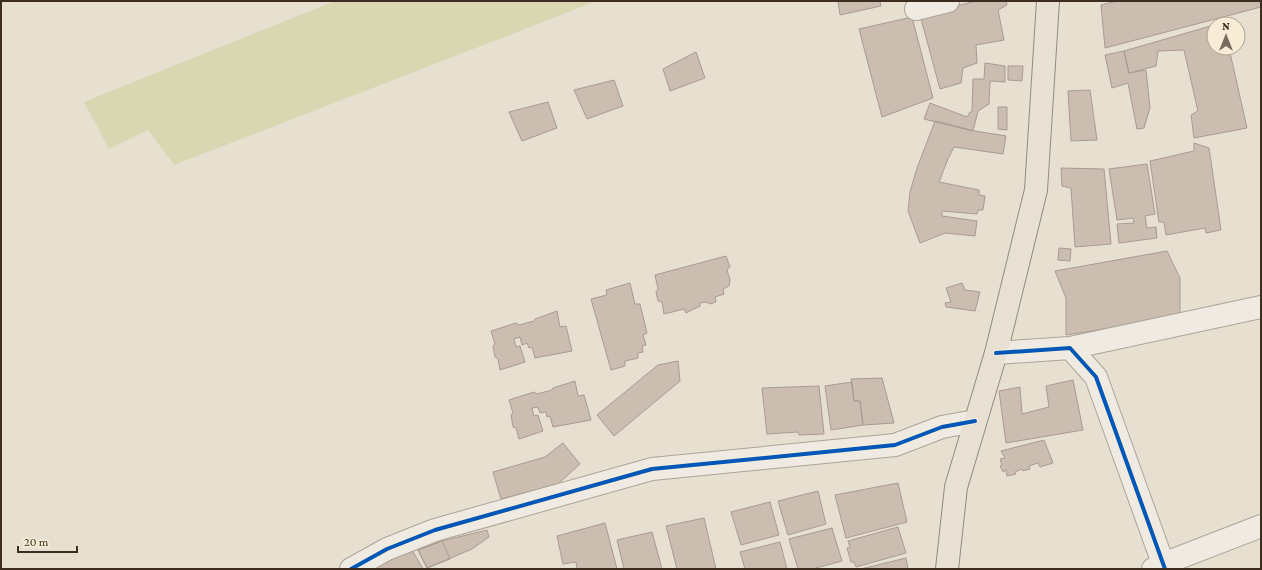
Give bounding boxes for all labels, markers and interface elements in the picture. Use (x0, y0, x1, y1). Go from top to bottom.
north arrow (1206, 16, 1246, 56)
text: N (1222, 20, 1230, 32)
scale bar (18, 528, 77, 554)
text: 20 m (24, 535, 49, 549)

